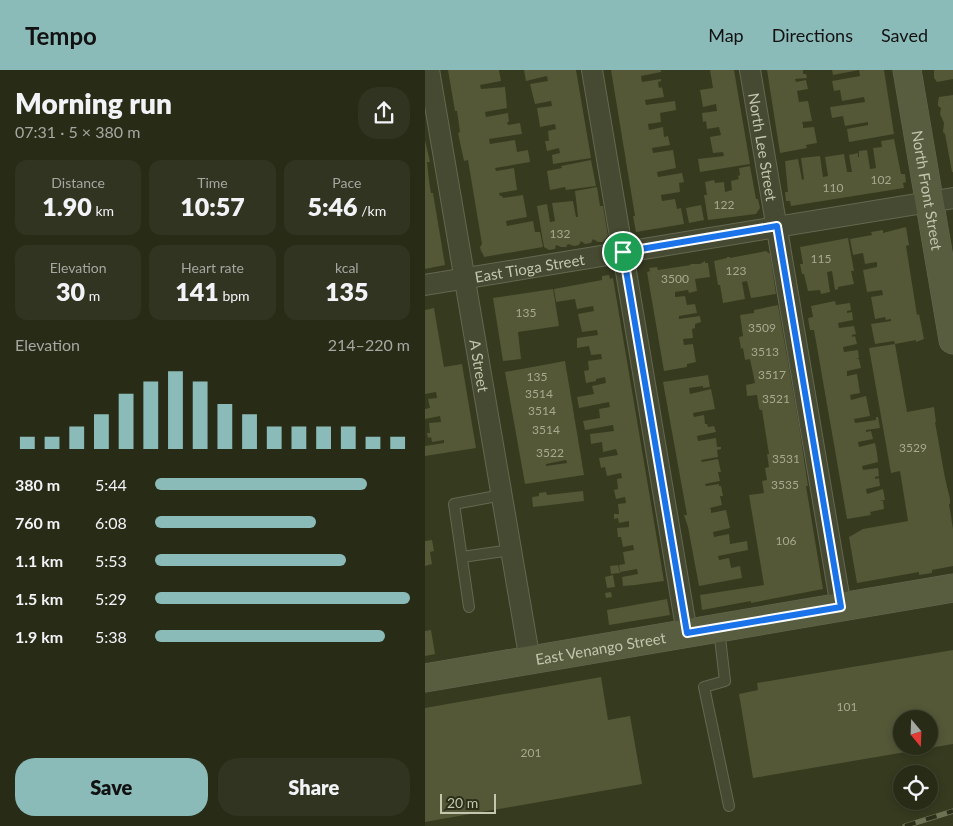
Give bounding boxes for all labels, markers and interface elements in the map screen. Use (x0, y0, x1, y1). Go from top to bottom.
text: Tempo (25, 21, 97, 50)
text: Map (708, 24, 744, 46)
text: Directions (772, 24, 853, 46)
text: Saved (881, 24, 928, 46)
text: Morning run (15, 86, 172, 120)
button: share (358, 87, 410, 139)
street label: North Lee Street (745, 92, 781, 203)
text: 07:31 · 5 × 380 m (15, 122, 140, 141)
street label: North Front Street (908, 129, 947, 252)
house number: 102 (871, 172, 891, 187)
text: Distance (51, 174, 105, 191)
text: Time (197, 174, 228, 191)
text: Pace (332, 174, 361, 191)
house number: 110 (823, 180, 843, 195)
text: 1.90 (42, 191, 92, 221)
text: 10:57 (180, 191, 245, 221)
text: 5:46 (307, 191, 358, 221)
house number: 122 (714, 197, 734, 212)
text: km (92, 202, 114, 219)
text: /km (358, 202, 386, 219)
house number: 132 (550, 226, 570, 241)
pin (602, 231, 644, 273)
icon: arrive (609, 238, 637, 266)
street label: East Tioga Street (473, 250, 586, 286)
house number: 115 (811, 251, 831, 266)
text: Elevation (50, 259, 107, 276)
text: Heart rate (181, 259, 244, 276)
text: kcal (335, 259, 359, 276)
house number: 123 (726, 263, 746, 278)
house number: 3500 (661, 271, 689, 286)
text: 30 (56, 276, 85, 306)
text: 141 (175, 276, 219, 306)
text: 135 (325, 276, 369, 306)
text: m (85, 287, 100, 304)
text: bpm (219, 287, 250, 304)
house number: 135 (516, 305, 536, 320)
house number: 3509 (748, 320, 776, 335)
text: Elevation (15, 335, 80, 354)
text: 214–220 m (328, 335, 410, 354)
street label: A Street (466, 338, 493, 394)
house number: 3513 (751, 344, 779, 359)
house number: 3517 (758, 367, 786, 382)
house number: 135 (527, 369, 547, 384)
house number: 3514 (525, 386, 553, 401)
house number: 3521 (762, 391, 790, 406)
house number: 3514 (528, 403, 556, 418)
house number: 3514 (532, 422, 560, 437)
house number: 3529 (899, 440, 927, 455)
house number: 3522 (536, 445, 564, 460)
house number: 3531 (772, 451, 800, 466)
text: 380 m (15, 475, 60, 494)
text: 5:44 (95, 475, 127, 494)
house number: 3535 (771, 477, 799, 492)
text: 760 m (15, 513, 60, 532)
text: 6:08 (95, 513, 127, 532)
house number: 106 (776, 533, 796, 548)
text: 1.1 km (15, 551, 63, 570)
text: 5:53 (95, 551, 127, 570)
text: 1.5 km (15, 589, 63, 608)
text: 5:29 (95, 589, 127, 608)
text: 1.9 km (15, 627, 63, 646)
text: 5:38 (95, 627, 127, 646)
street label: East Venango Street (534, 628, 668, 668)
house number: 101 (837, 699, 857, 714)
north arrow (893, 710, 937, 755)
map controls (893, 710, 938, 810)
house number: 201 (521, 745, 541, 760)
button: Save (15, 758, 208, 816)
button: Share (218, 758, 410, 816)
button: locate (893, 765, 938, 810)
scale bar (440, 791, 496, 814)
text: 20 m (447, 794, 478, 811)

